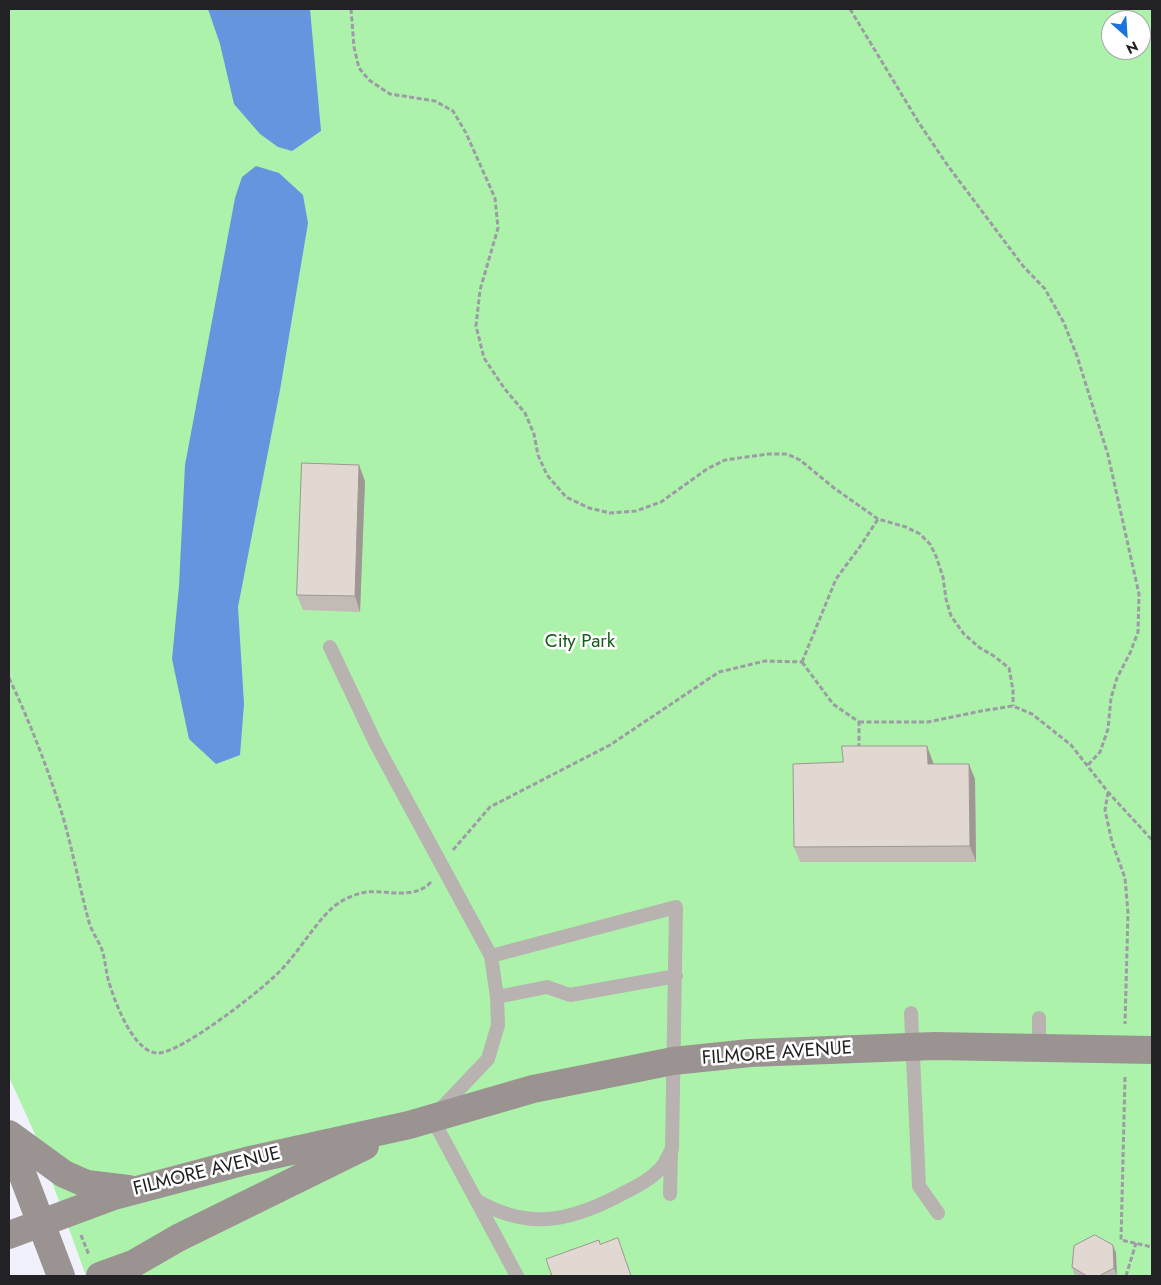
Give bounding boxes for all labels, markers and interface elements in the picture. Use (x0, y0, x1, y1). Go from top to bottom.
north arrow (1101, 10, 1151, 60)
text: N (1123, 36, 1142, 59)
park label: City Park (545, 631, 615, 653)
street label: FILMORE AVENUE (701, 1037, 853, 1071)
street label: FILMORE AVENUE (131, 1143, 283, 1201)

